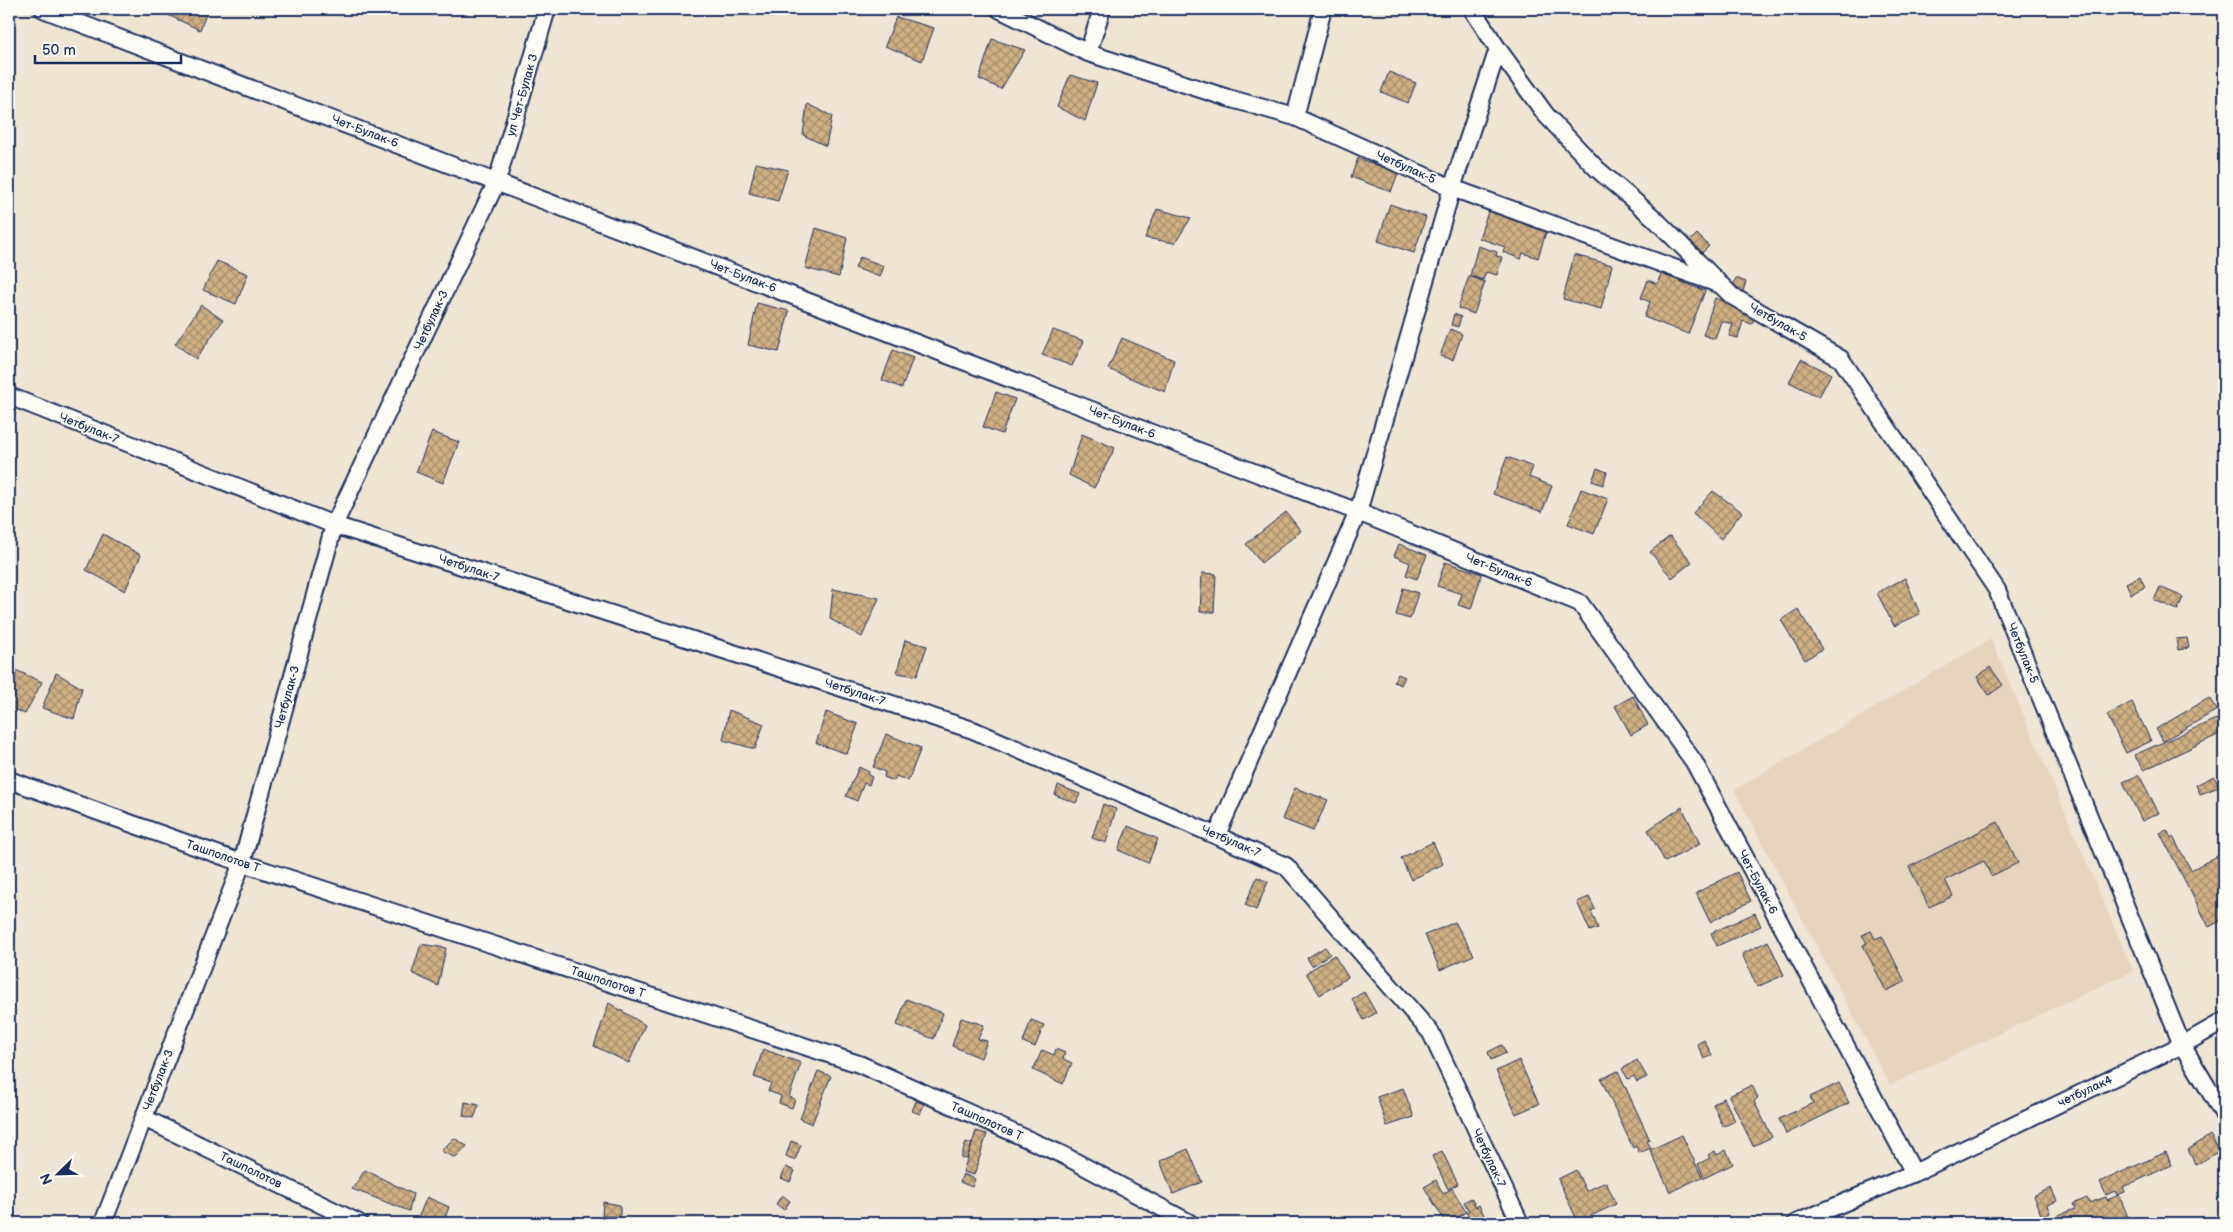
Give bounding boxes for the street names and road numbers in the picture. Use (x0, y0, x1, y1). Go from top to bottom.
street label: ул Чет-Булак 3 (504, 52, 541, 138)
street label: Чет-Булак-6 (329, 112, 400, 151)
street label: Четбулак-5 (1374, 148, 1438, 187)
street label: Чет-Булак-6 (707, 257, 778, 296)
street label: Четбулак-3 (411, 288, 452, 353)
street label: Четбулак-5 (1746, 300, 1809, 345)
street label: Чет-Булак-6 (1086, 403, 1157, 442)
street label: Четбулак-7 (57, 410, 121, 447)
street label: Чет-Булак-6 (1463, 550, 1534, 591)
street label: Четбулак-7 (437, 552, 501, 585)
street label: Четбулак-5 (2004, 621, 2042, 686)
street label: Четбулак-3 (272, 664, 303, 730)
street label: Четбулак-7 (823, 676, 887, 709)
street label: Четбулак-7 (1199, 822, 1263, 861)
street label: Ташполотов Т (184, 837, 262, 876)
street label: Чет-Булак-6 (1734, 848, 1781, 917)
street label: Ташполотов Т (569, 963, 647, 1002)
street label: Четбулак-3 (140, 1047, 177, 1113)
street label: четбулак4 (2056, 1072, 2115, 1111)
street label: Ташполотов Т (948, 1099, 1025, 1144)
street label: Четбулак-7 (1468, 1127, 1509, 1190)
street label: Ташполотов (217, 1149, 285, 1192)

